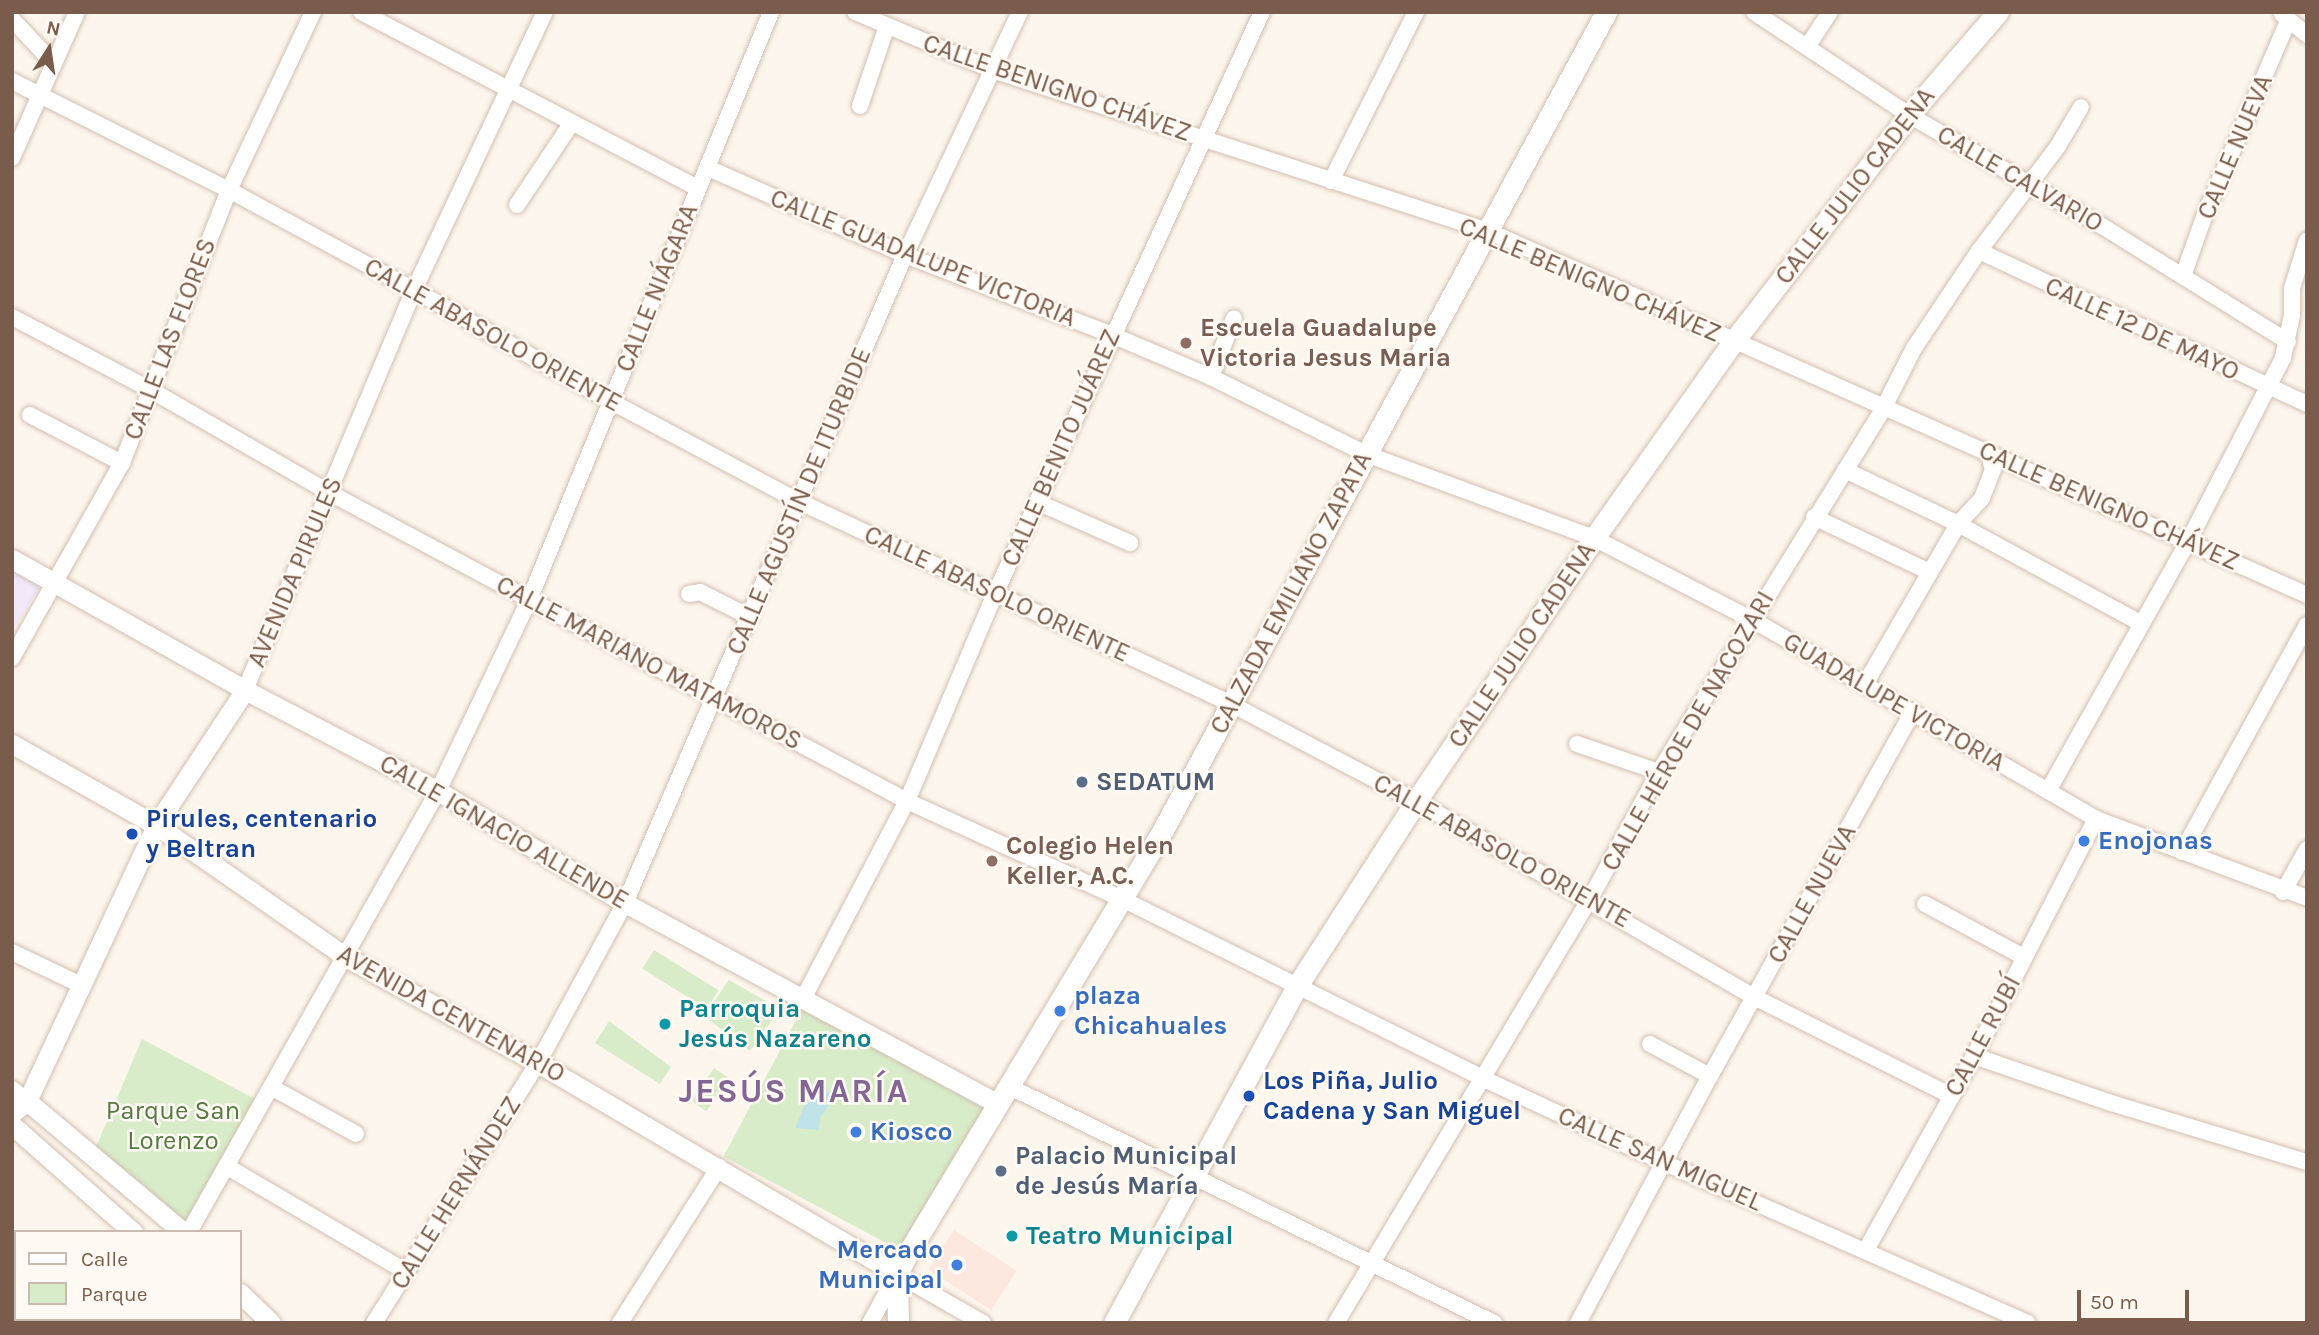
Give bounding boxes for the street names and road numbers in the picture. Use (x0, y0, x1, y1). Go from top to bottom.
street label: CALLE BENIGNO CHÁVEZ (919, 27, 1195, 149)
street label: CALLE NUEVA (2191, 70, 2279, 224)
street label: CALLE JULIO CADENA (1768, 81, 1942, 291)
street label: CALLE CALVARIO (1931, 119, 2109, 239)
street label: CALLE GUADALUPE VICTORIA (766, 182, 1080, 334)
street label: CALLE NIÁGARA (609, 199, 705, 377)
street label: CALLE BENIGNO CHÁVEZ (1454, 211, 1726, 349)
street label: CALLE LAS FLORES (117, 234, 223, 444)
street label: CALLE ABASOLO ORIENTE (359, 251, 627, 419)
street label: CALLE 12 DE MAYO (2040, 270, 2244, 388)
street label: CALLE BENITO JUÁREZ (995, 325, 1127, 571)
street label: CALLE AGUSTÍN DE ITURBIDE (720, 343, 878, 659)
street label: CALLE BENIGNO CHÁVEZ (1974, 435, 2244, 577)
street label: CALZADA EMILIANO ZAPATA (1203, 447, 1379, 739)
street label: AVENIDA PIRULES (241, 472, 349, 672)
street label: CALLE ABASOLO ORIENTE (859, 519, 1135, 669)
street label: CALLE JULIO CADENA (1442, 536, 1602, 754)
street label: CALLE MARIANO MATAMOROS (491, 569, 807, 757)
street label: CALLE HÉROE DE NACOZARI (1595, 585, 1781, 877)
street label: GUADALUPE VICTORIA (1778, 626, 2010, 778)
street label: CALLE IGNACIO ALLENDE (374, 748, 634, 916)
street label: CALLE ABASOLO ORIENTE (1368, 767, 1636, 935)
street label: CALLE NUEVA (1761, 819, 1863, 969)
street label: AVENIDA CENTENARIO (332, 938, 570, 1090)
street label: CALLE RUBÍ (1938, 970, 2028, 1102)
street label: CALLE HERNÁNDEZ (384, 1091, 528, 1295)
street label: CALLE SAN MIGUEL (1553, 1100, 1767, 1218)

